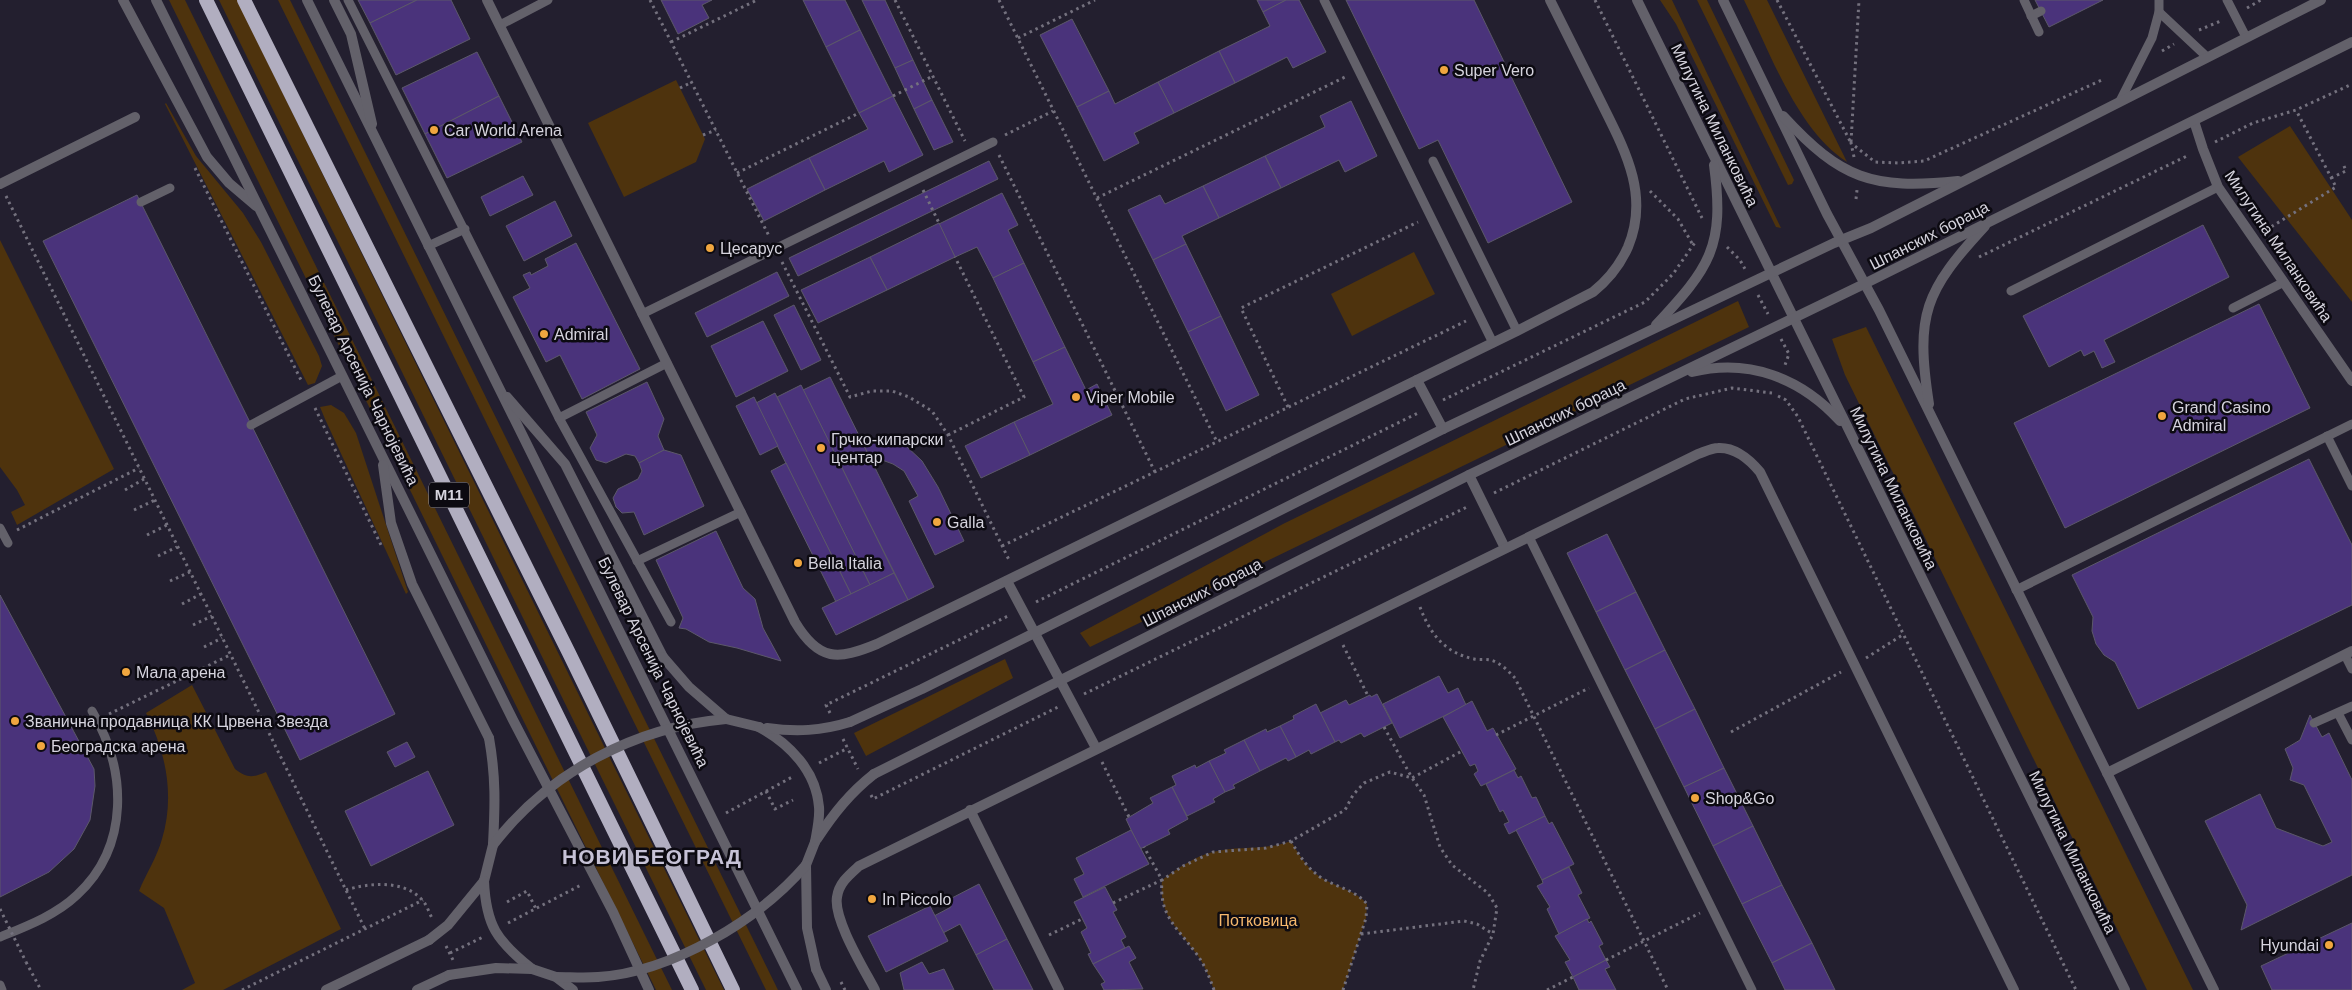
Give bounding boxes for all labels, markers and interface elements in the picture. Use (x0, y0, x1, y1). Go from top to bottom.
street label: Милутина Миланковића (1668, 41, 1761, 209)
place label: Super Vero (1454, 62, 1534, 79)
marker: Super Vero (1438, 64, 1450, 76)
place label: Car World Arena (444, 122, 562, 139)
marker: Car World Arena (428, 124, 440, 136)
street label: Милутина Миланковића (2222, 167, 2336, 325)
street label: Шпанских бораца (1867, 198, 1992, 273)
place label: Цесарус (720, 240, 782, 257)
marker: Цесарус (704, 242, 716, 254)
street label: Булевар Арсенија Чарнојевића (305, 272, 422, 488)
place label: Admiral (554, 326, 608, 343)
marker: Admiral (538, 328, 550, 340)
street label: Шпанских бораца (1502, 376, 1628, 449)
place label: Viper Mobile (1086, 389, 1175, 406)
marker: Viper Mobile (1070, 391, 1082, 403)
place label: Grand Casino Admiral (2172, 399, 2271, 434)
street label: Милутина Миланковића (1847, 404, 1940, 572)
marker: Grand Casino Admiral (2156, 410, 2168, 422)
place label: Грчко-кипарски центар (831, 431, 943, 466)
marker: Грчко-кипарски центар (815, 442, 827, 454)
road number: M11 (429, 482, 469, 508)
place label: Galla (947, 514, 984, 531)
marker: Galla (931, 516, 943, 528)
street label: Булевар Арсенија Чарнојевића (595, 554, 712, 770)
place label: Bella Italia (808, 555, 882, 572)
street label: Шпанских бораца (1140, 555, 1265, 630)
marker: Bella Italia (792, 557, 804, 569)
place label: Мала арена (136, 664, 226, 681)
marker: Мала арена (120, 666, 132, 678)
place label: Званична продавница КК Црвена Звезда (25, 713, 328, 730)
marker: Званична продавница КК Црвена Звезда (9, 715, 21, 727)
place label: Београдска арена (51, 738, 185, 755)
marker: Београдска арена (35, 740, 47, 752)
street label: Милутина Миланковића (2026, 768, 2119, 936)
place label: Shop&Go (1705, 790, 1774, 807)
marker: Shop&Go (1689, 792, 1701, 804)
district label: НОВИ БЕОГРАД (562, 845, 742, 868)
place label: In Piccolo (882, 891, 951, 908)
marker: In Piccolo (866, 893, 878, 905)
park label: Потковица (1219, 912, 1298, 929)
place label: Hyundai (2260, 937, 2319, 954)
marker: Hyundai (2323, 939, 2335, 951)

